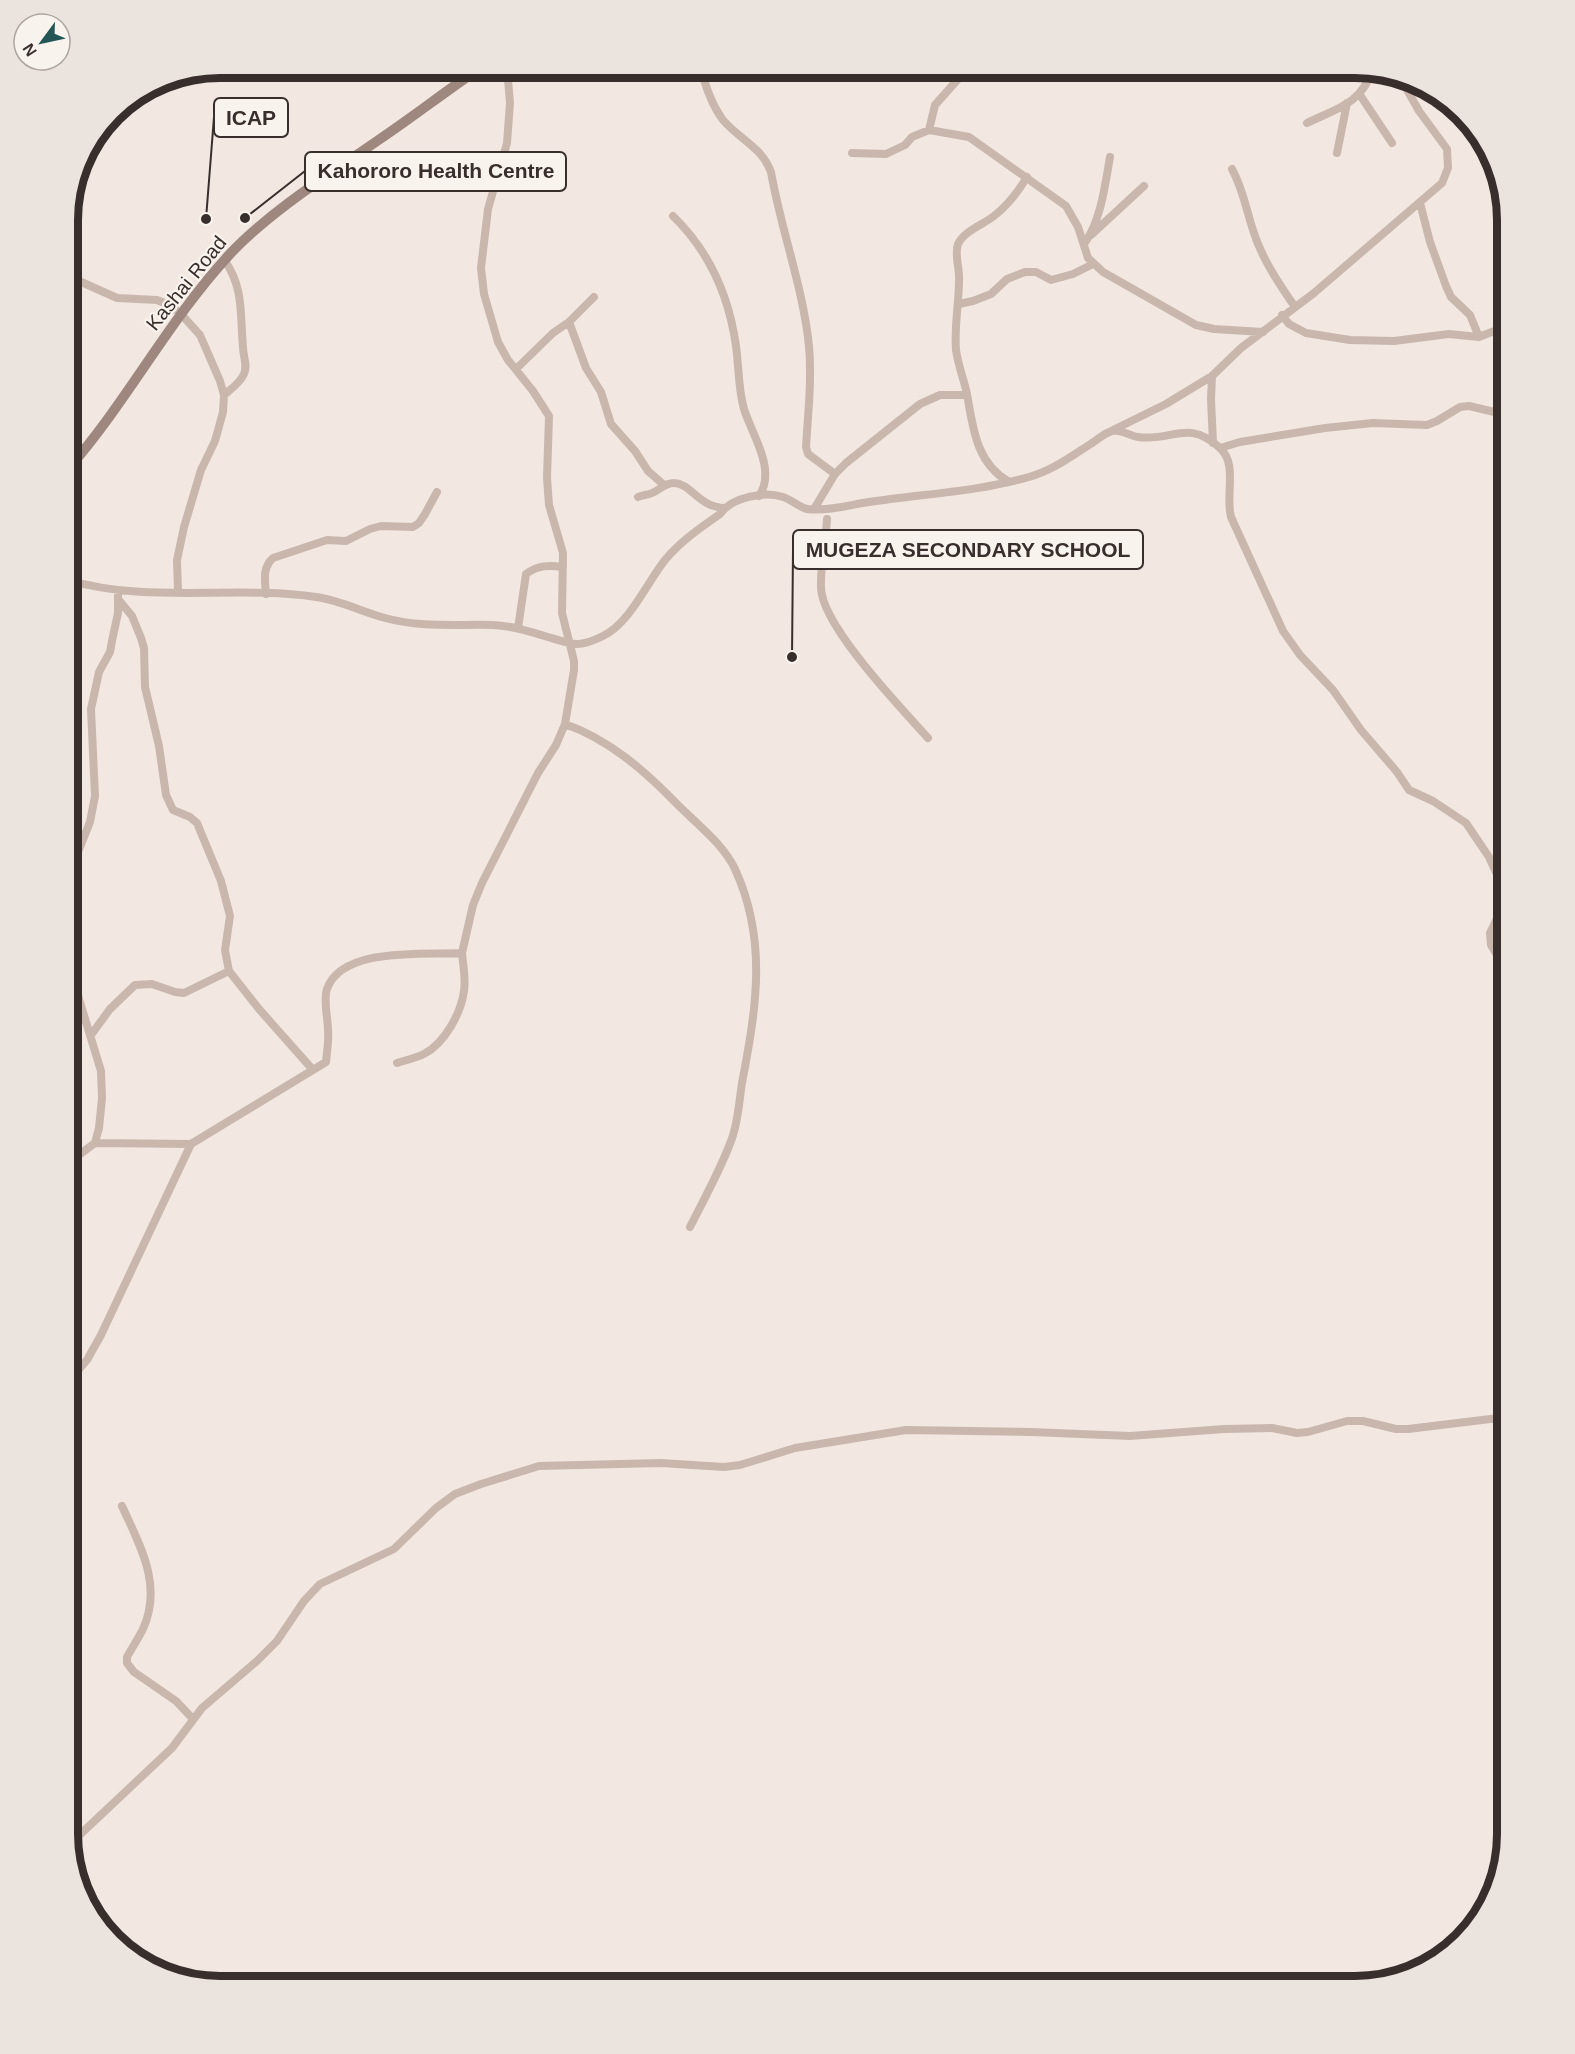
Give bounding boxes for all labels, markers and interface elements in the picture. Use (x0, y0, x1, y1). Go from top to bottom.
north arrow (12, 12, 72, 72)
text: N (20, 40, 40, 59)
callout: ICAP (214, 98, 288, 137)
text: ICAP (226, 106, 276, 129)
callout: Kahororo Health Centre (305, 152, 566, 191)
text: Kahororo Health Centre (318, 159, 554, 182)
street label: Kashai Road (141, 232, 231, 334)
callout: MUGEZA SECONDARY SCHOOL (793, 530, 1143, 569)
text: MUGEZA SECONDARY SCHOOL (806, 538, 1131, 561)

